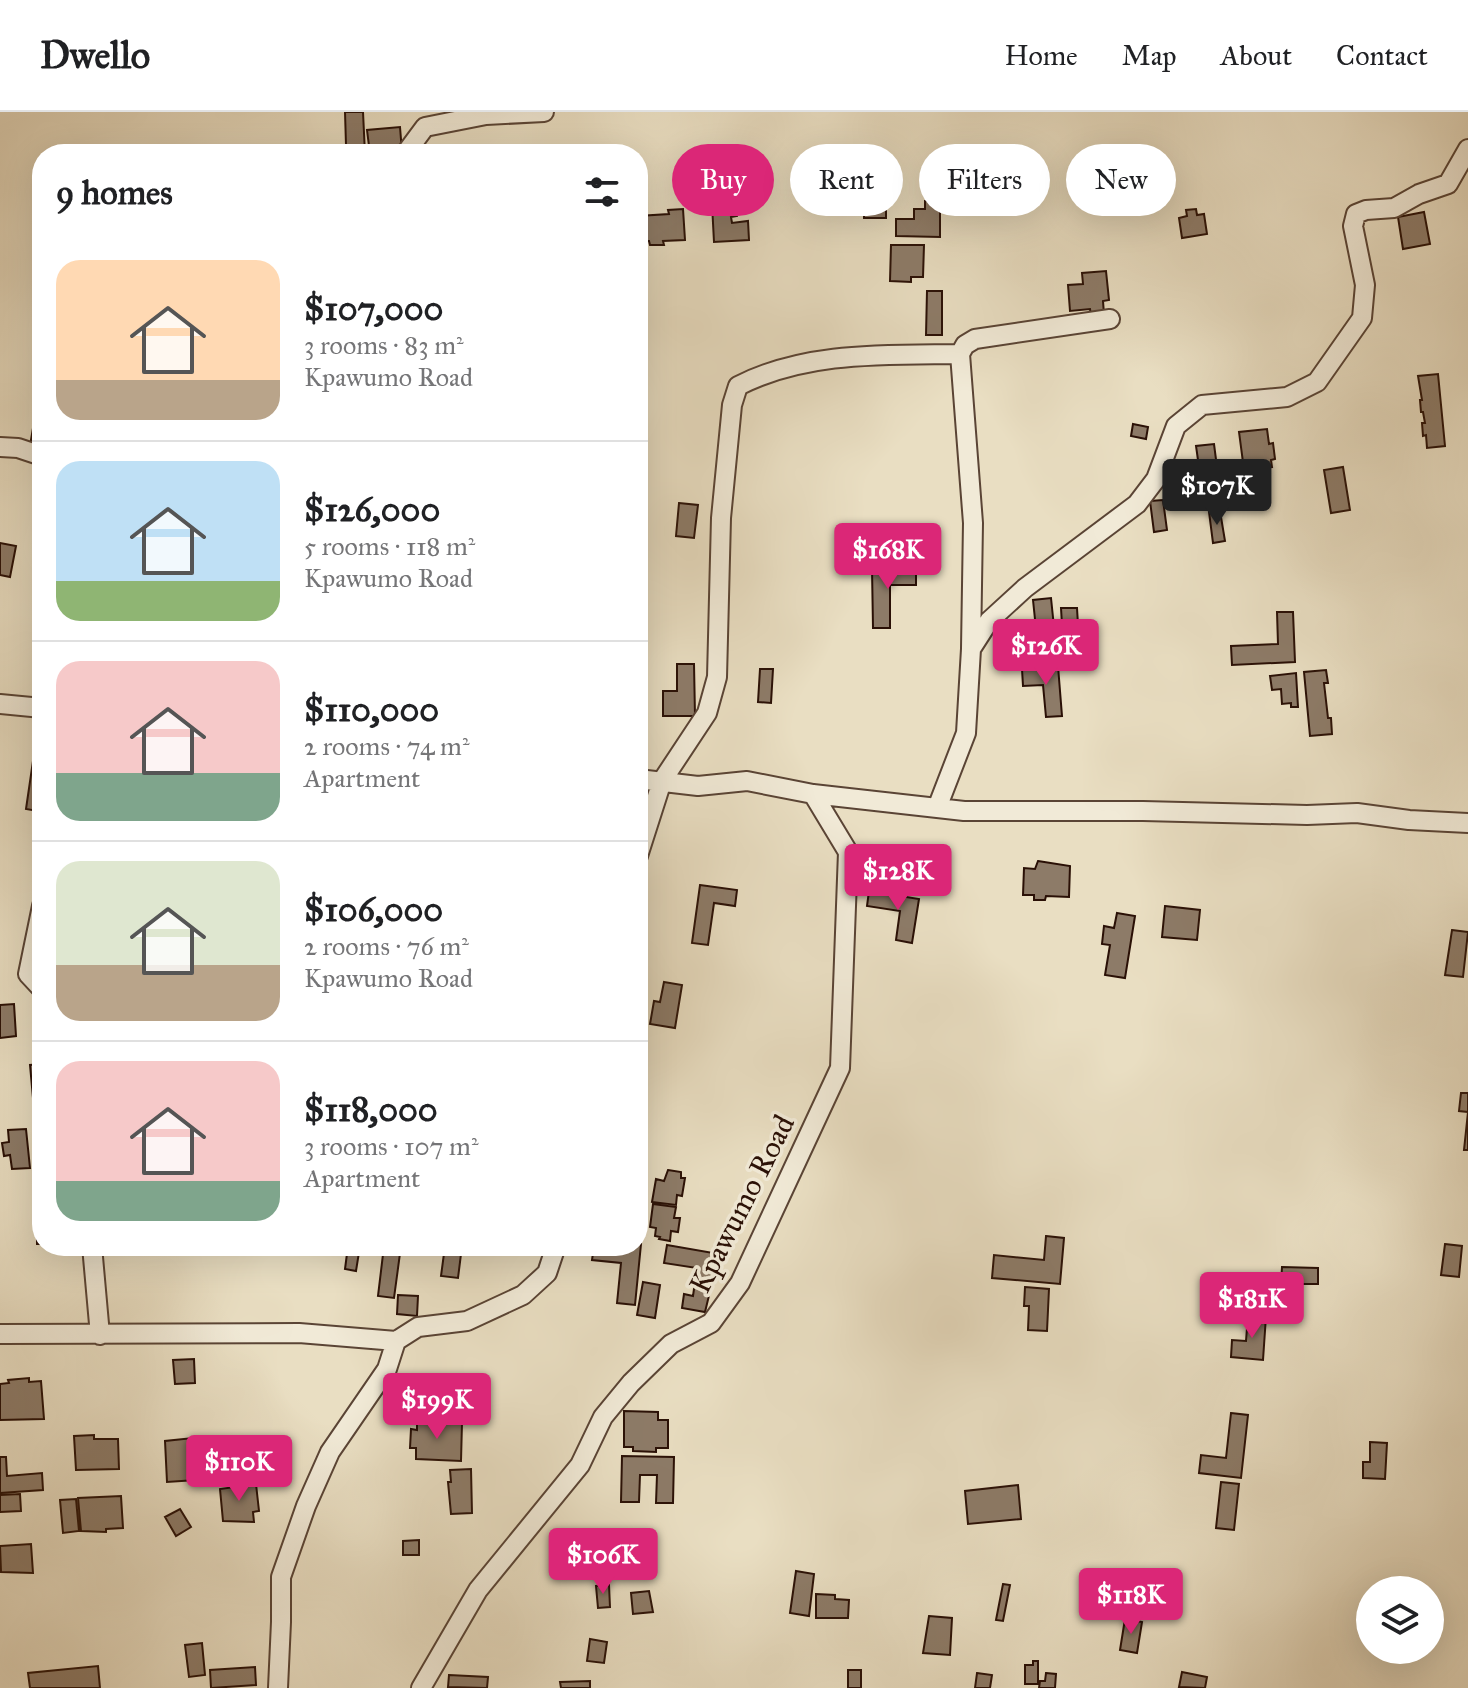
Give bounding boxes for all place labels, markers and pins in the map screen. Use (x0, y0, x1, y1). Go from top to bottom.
pin: $107K (1161, 459, 1273, 527)
pin: $168K (832, 523, 944, 591)
pin: $126K (990, 619, 1102, 687)
pin: $128K (842, 844, 954, 912)
pin: $181K (1196, 1272, 1308, 1340)
pin: $199K (381, 1373, 493, 1441)
pin: $110K (183, 1435, 295, 1503)
pin: $106K (547, 1528, 659, 1596)
pin: $118K (1075, 1568, 1187, 1636)

